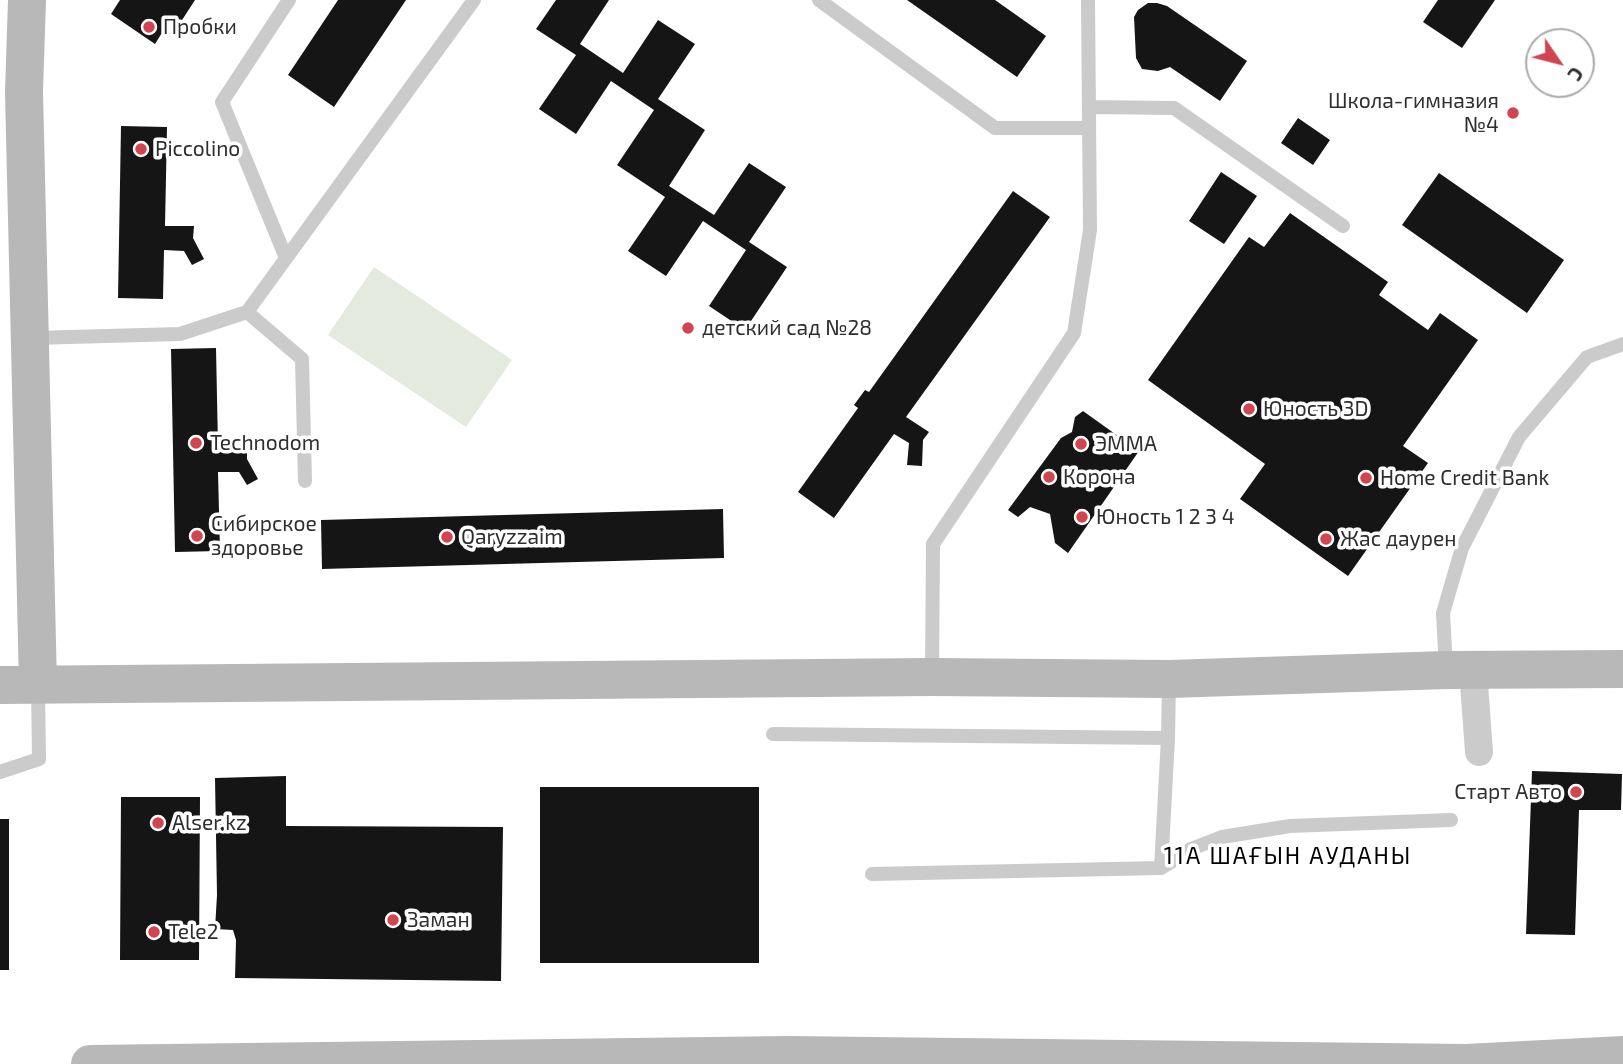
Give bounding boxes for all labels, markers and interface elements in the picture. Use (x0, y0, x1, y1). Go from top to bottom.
place label: Пробки (163, 14, 237, 40)
marker: Пробки (141, 19, 157, 35)
north arrow (1525, 28, 1595, 98)
text: С (1563, 63, 1589, 85)
place label: Школа-гимназия №4 (1328, 88, 1499, 138)
marker: Школа-гимназия №4 (1505, 105, 1521, 121)
place label: Piccolino (155, 136, 240, 162)
marker: Piccolino (133, 141, 149, 157)
place label: детский сад №28 (702, 315, 872, 341)
marker: детский сад №28 (680, 320, 696, 336)
place label: Юность 3D (1263, 396, 1368, 422)
marker: Юность 3D (1241, 401, 1257, 417)
place label: Technodom (210, 430, 320, 456)
place label: ЭММА (1095, 431, 1157, 457)
marker: Technodom (188, 435, 204, 451)
marker: ЭММА (1073, 436, 1089, 452)
place label: Корона (1063, 464, 1135, 490)
place label: Home Credit Bank (1380, 465, 1549, 491)
marker: Корона (1041, 469, 1057, 485)
marker: Home Credit Bank (1358, 470, 1374, 486)
place label: Юность 1 2 3 4 (1096, 504, 1235, 530)
marker: Юность 1 2 3 4 (1074, 509, 1090, 525)
place label: Сибирское здоровье (211, 511, 317, 561)
place label: Qaryzzaim (461, 524, 563, 550)
place label: Жас даурен (1340, 526, 1457, 552)
marker: Сибирское здоровье (189, 528, 205, 544)
marker: Qaryzzaim (439, 529, 455, 545)
marker: Жас даурен (1318, 531, 1334, 547)
place label: Старт Авто (1454, 779, 1562, 805)
marker: Старт Авто (1568, 784, 1584, 800)
place label: Alser.kz (172, 810, 247, 836)
marker: Alser.kz (150, 815, 166, 831)
district label: 11А ШАҒЫН АУДАНЫ (1166, 842, 1410, 870)
place label: Заман (407, 907, 470, 933)
marker: Заман (385, 912, 401, 928)
place label: Tele2 (168, 919, 218, 945)
marker: Tele2 (146, 924, 162, 940)

